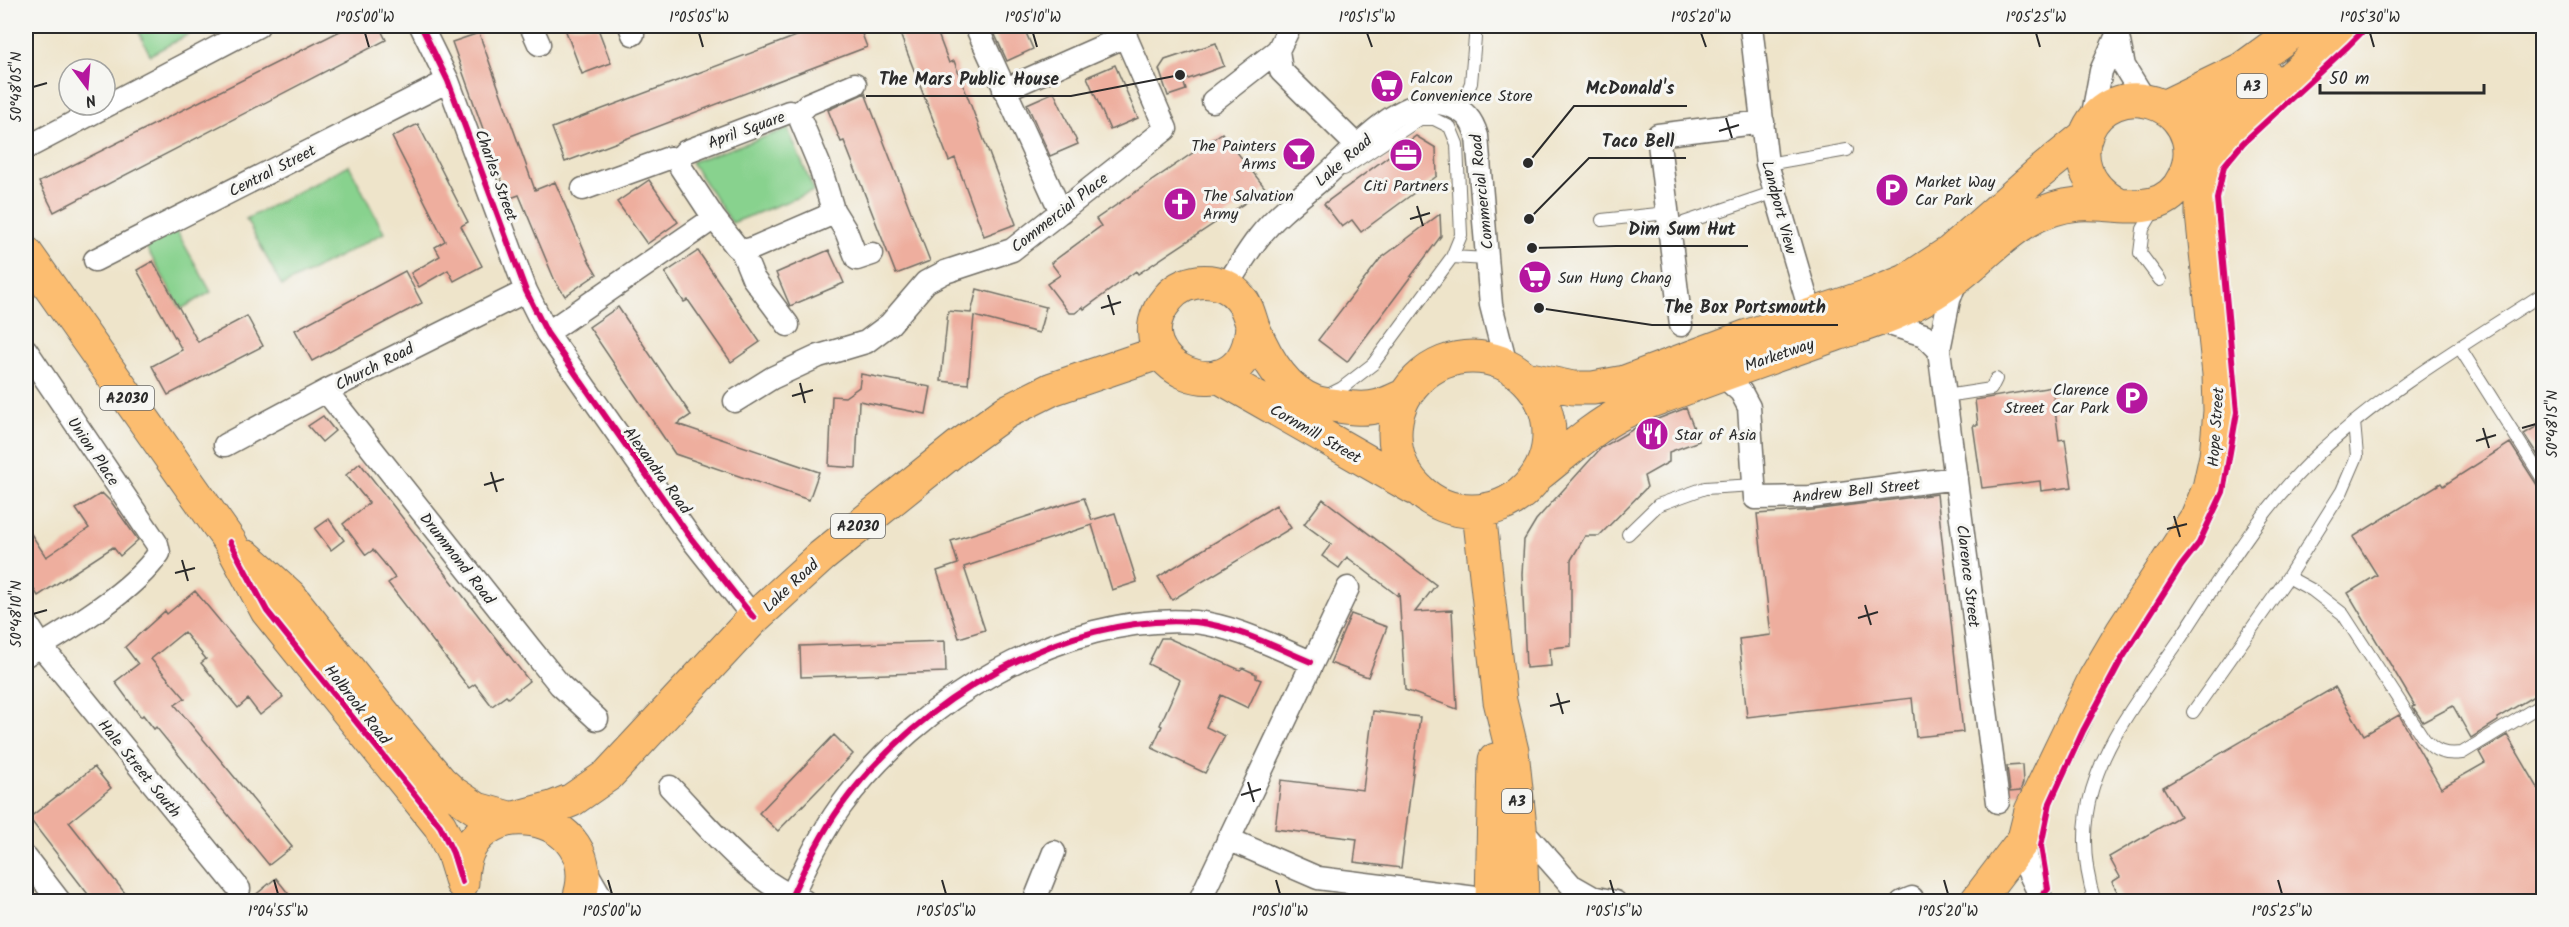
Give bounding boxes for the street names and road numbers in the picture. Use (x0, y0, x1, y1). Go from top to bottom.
road number: A3 (2237, 74, 2267, 98)
street label: April Square (704, 105, 789, 156)
street label: Charles Street (467, 126, 524, 226)
street label: Lake Road (1310, 128, 1379, 193)
street label: Commercial Road (1464, 132, 1501, 251)
street label: Central Street (225, 138, 321, 204)
street label: Landport View (1754, 158, 1803, 257)
street label: Commercial Place (1006, 167, 1114, 259)
street label: Marketway (1741, 332, 1818, 379)
street label: Church Road (331, 336, 419, 398)
road number: A2030 (100, 386, 154, 410)
street label: Hope Street (2201, 386, 2232, 468)
street label: Cornmill Street (1265, 398, 1366, 471)
street label: Union Place (60, 412, 125, 491)
street label: Alexandra Road (616, 422, 698, 521)
street label: Andrew Bell Street (1791, 472, 1922, 511)
street label: Drummond Road (413, 507, 501, 611)
road number: A2030 (831, 514, 885, 538)
street label: Clarence Street (1949, 523, 1986, 630)
street label: Lake Road (757, 553, 826, 619)
street label: Holbrook Road (317, 659, 397, 751)
street label: Hale Street South (91, 714, 187, 824)
road number: A3 (1502, 789, 1532, 813)

